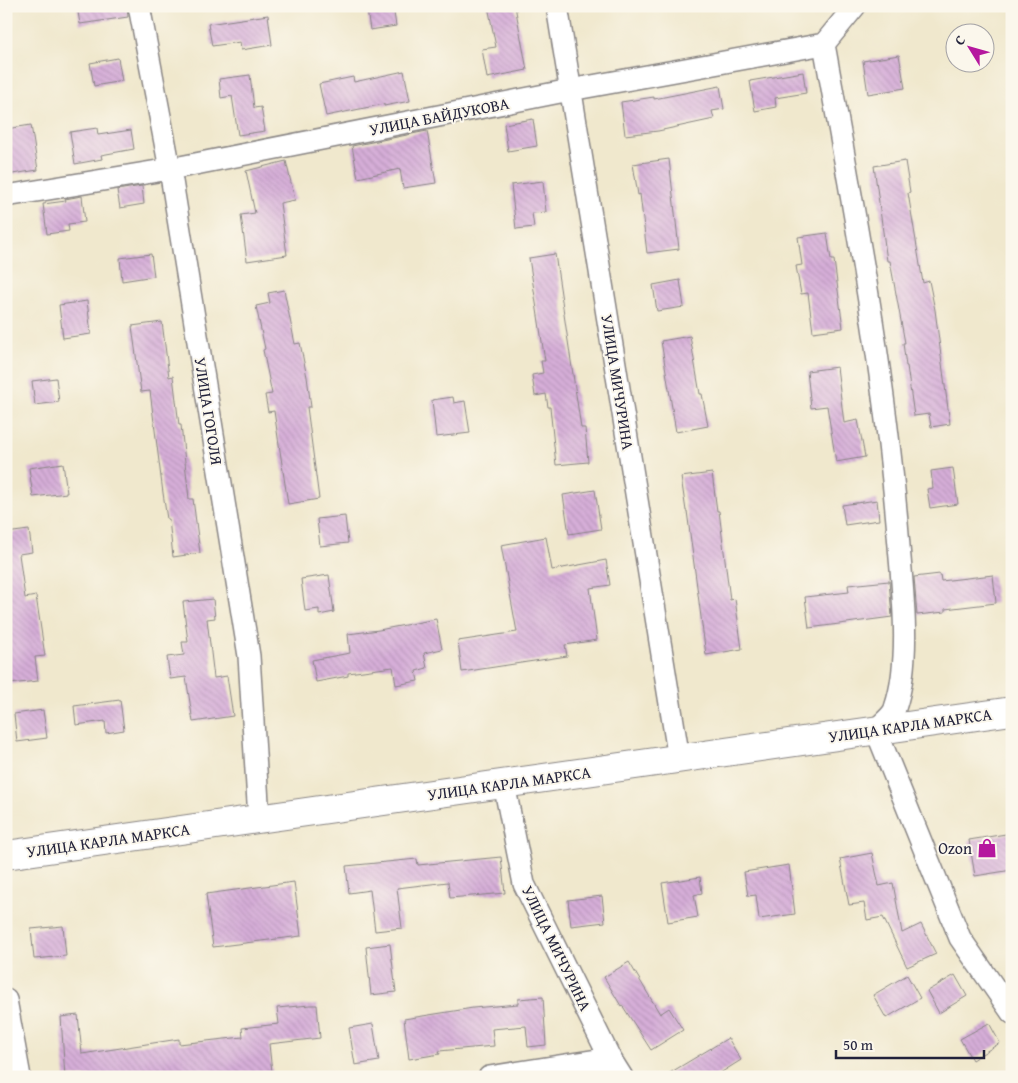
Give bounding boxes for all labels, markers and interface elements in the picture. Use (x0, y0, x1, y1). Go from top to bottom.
north arrow (946, 22, 996, 72)
text: С (949, 31, 970, 49)
street label: УЛИЦА БАЙДУКОВА (367, 91, 511, 141)
street label: УЛИЦА МИЧУРИНА (595, 313, 641, 452)
street label: УЛИЦА ГОГОЛЯ (189, 355, 229, 467)
street label: УЛИЦА КАРЛА МАРКСА (827, 702, 994, 748)
street label: УЛИЦА КАРЛА МАРКСА (426, 760, 593, 806)
street label: УЛИЦА КАРЛА МАРКСА (25, 817, 192, 863)
place label: Ozon (938, 836, 972, 860)
shop icon: Ozon (976, 837, 998, 859)
street label: УЛИЦА МИЧУРИНА (516, 881, 598, 1015)
scale bar (836, 1028, 983, 1060)
text: 50 m (843, 1034, 874, 1055)

